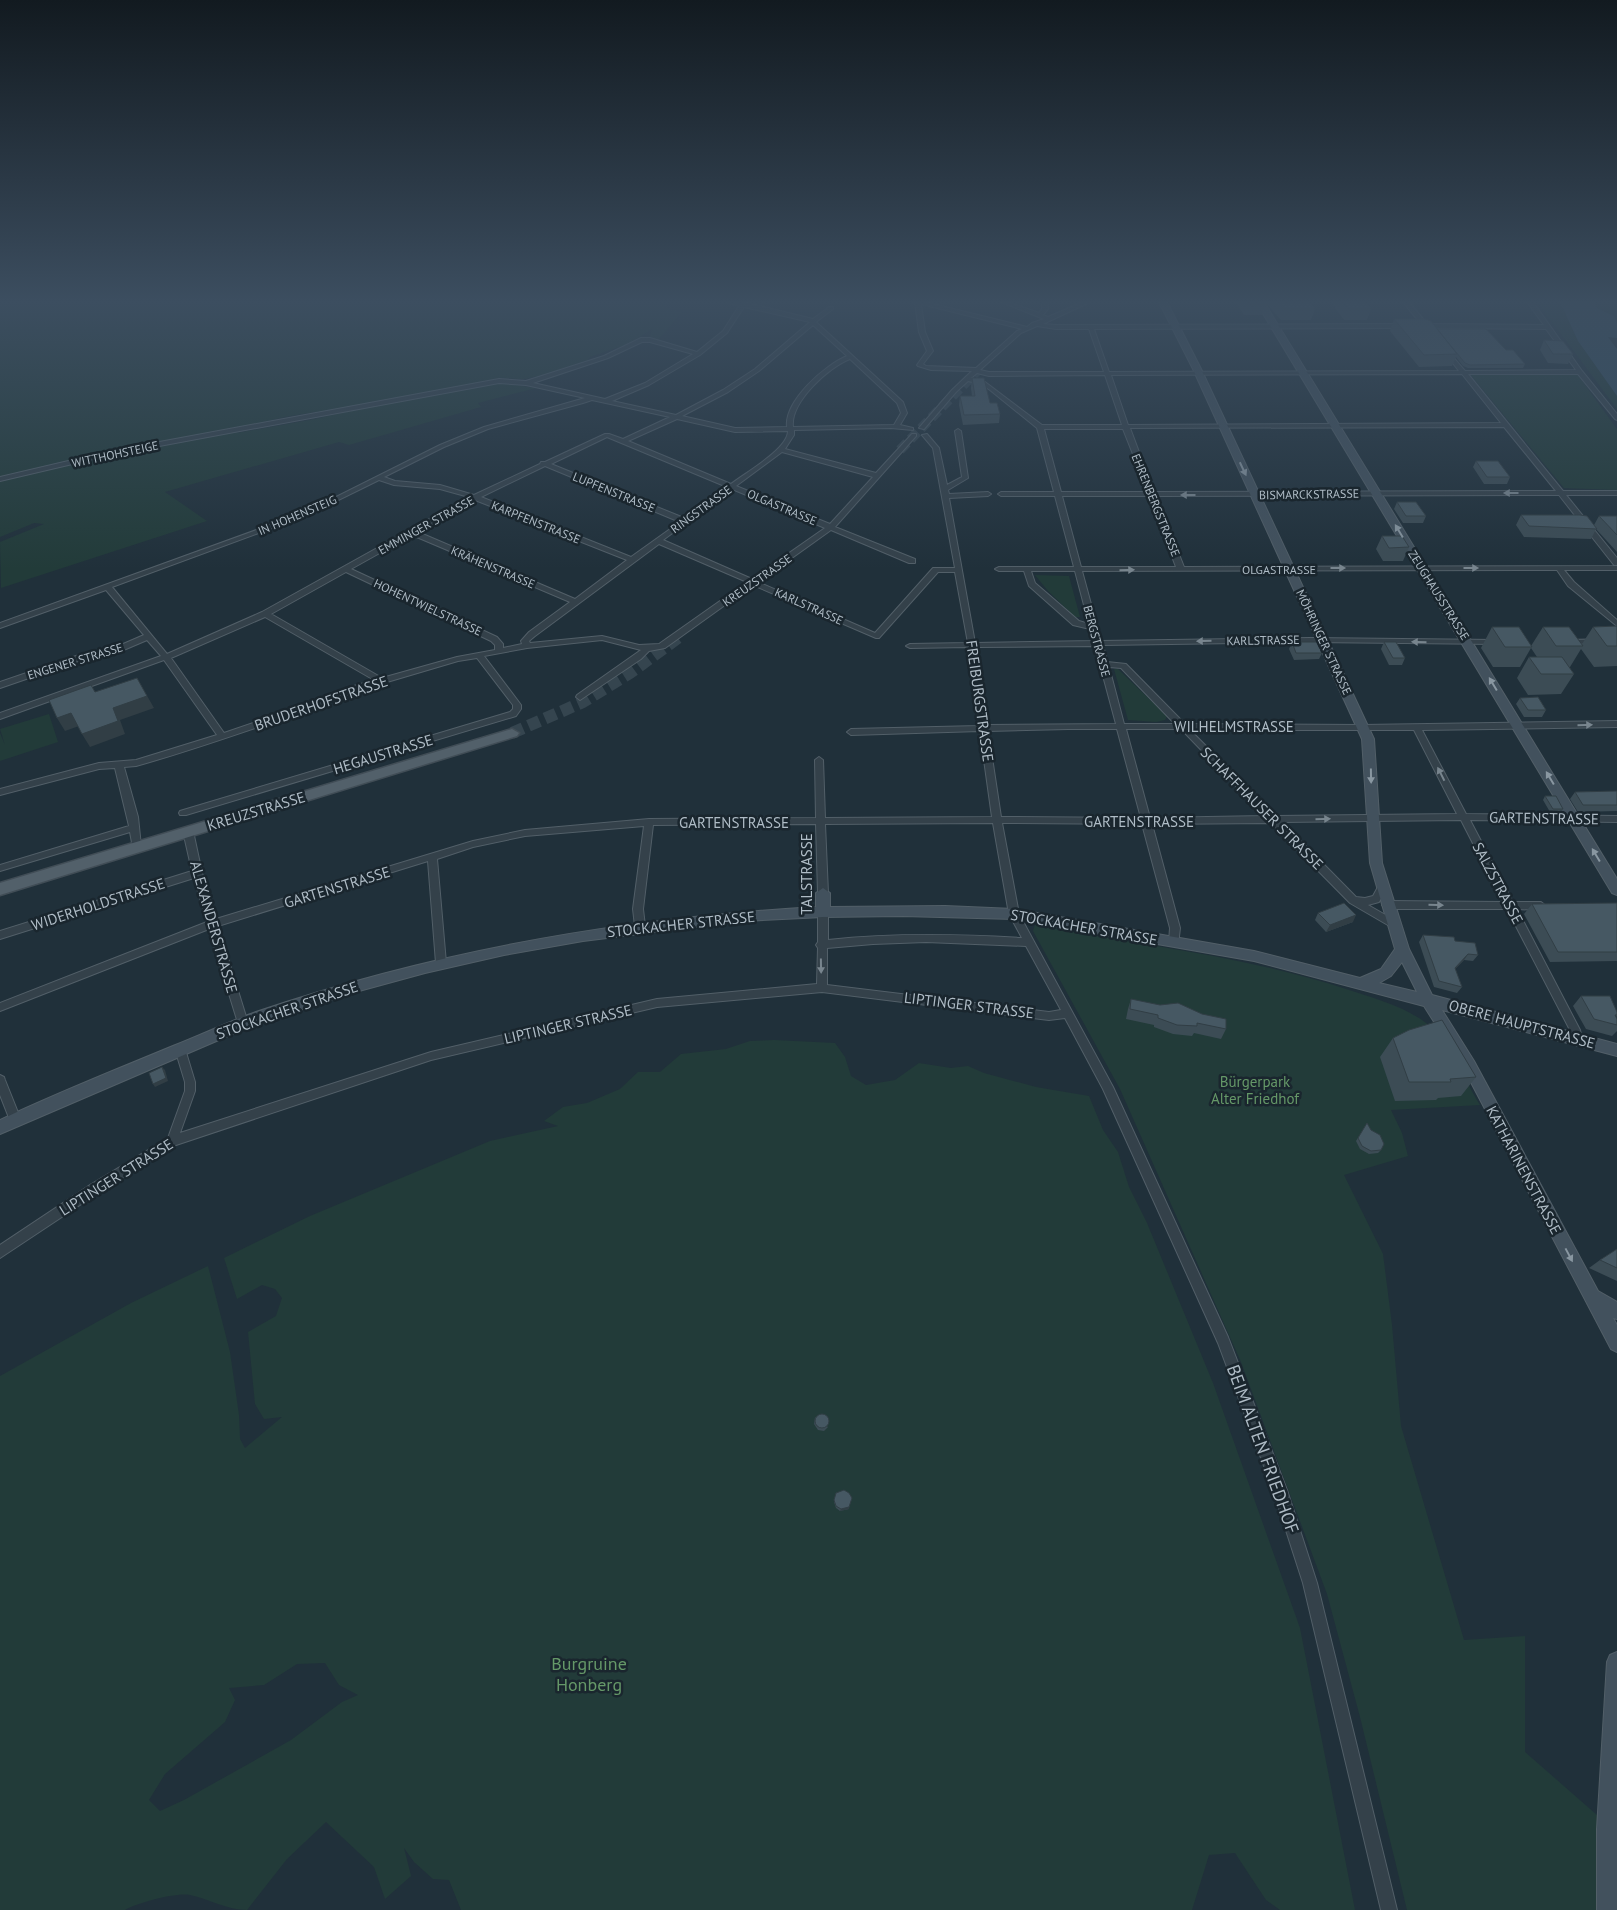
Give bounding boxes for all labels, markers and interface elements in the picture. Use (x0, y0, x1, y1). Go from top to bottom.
street label: WITTHOHSTEIGE (70, 438, 160, 470)
street label: EHRENBERGSTRASSE (1129, 451, 1183, 559)
one-way arrow (1239, 462, 1247, 476)
street label: LUPFENSTRASSE (571, 469, 657, 515)
street label: RINGSTRASSE (667, 482, 735, 536)
street label: OLGASTRASSE (745, 486, 819, 528)
street label: BISMARCKSTRASSE (1259, 486, 1359, 502)
one-way arrow (1503, 489, 1519, 497)
one-way arrow (1180, 491, 1196, 499)
street label: IN HOHENSTEIG (255, 492, 339, 538)
street label: EMMINGER STRASSE (375, 492, 477, 558)
street label: KARPFENSTRASSE (489, 497, 583, 547)
one-way arrow (1395, 524, 1404, 538)
street label: KRÄHENSTRASSE (449, 543, 537, 591)
street label: ZEUGHAUSSTRASSE (1405, 547, 1473, 643)
street label: KREUZSTRASSE (719, 551, 795, 609)
street label: OLGASTRASSE (1242, 562, 1316, 577)
one-way arrow (1331, 564, 1347, 572)
one-way arrow (1463, 564, 1479, 572)
one-way arrow (1119, 566, 1135, 574)
street label: HOHENTWIELSTRASSE (372, 575, 484, 639)
street label: KARLSTRASSE (772, 584, 846, 628)
street label: MÖHRINGER STRASSE (1293, 587, 1355, 697)
street label: BERGSTRASSE (1080, 604, 1114, 678)
street label: KARLSTRASSE (1226, 632, 1300, 648)
one-way arrow (1196, 637, 1212, 645)
one-way arrow (1411, 638, 1427, 646)
street label: ENGENER STRASSE (25, 639, 125, 683)
street label: FREIBURGSTRASSE (962, 639, 998, 763)
street label: BRUDERHOFSTRASSE (252, 671, 390, 735)
one-way arrow (1489, 678, 1498, 691)
street label: WILHELMSTRASSE (1174, 717, 1294, 736)
one-way arrow (1577, 721, 1593, 729)
street label: HEGAUSTRASSE (331, 730, 435, 778)
street label: SCHAFFHAUSER STRASSE (1197, 743, 1327, 873)
one-way arrow (1437, 767, 1445, 781)
one-way arrow (1367, 768, 1375, 784)
one-way arrow (1546, 771, 1555, 784)
street label: KREUZSTRASSE (205, 787, 307, 835)
street label: GARTENSTRASSE (1489, 808, 1599, 828)
street label: GARTENSTRASSE (1084, 812, 1194, 831)
street label: GARTENSTRASSE (679, 813, 789, 832)
one-way arrow (1316, 815, 1332, 823)
street label: TALSTRASSE (797, 833, 816, 915)
street label: SALZSTRASSE (1469, 839, 1527, 927)
one-way arrow (1592, 848, 1601, 861)
street label: ALEXANDERSTRASSE (186, 859, 242, 995)
street label: GARTENSTRASSE (282, 862, 392, 912)
street label: WIDERHOLDSTRASSE (29, 873, 167, 935)
one-way arrow (1428, 901, 1444, 909)
street label: STOCKACHER STRASSE (1009, 905, 1159, 949)
street label: STOCKACHER STRASSE (606, 907, 756, 941)
one-way arrow (818, 959, 826, 975)
street label: STOCKACHER STRASSE (214, 977, 360, 1043)
street label: LIPTINGER STRASSE (903, 988, 1035, 1022)
street label: OBERE HAUPTSTRASSE (1447, 995, 1597, 1053)
street label: LIPTINGER STRASSE (502, 1000, 634, 1048)
park label: Bürgerpark Alter Friedhof (1211, 1072, 1300, 1108)
street label: KATHARINENSTRASSE (1482, 1103, 1566, 1237)
street label: LIPTINGER STRASSE (56, 1134, 176, 1220)
one-way arrow (1565, 1248, 1573, 1263)
street label: BEIM ALTEN FRIEDHOF (1222, 1361, 1304, 1537)
park label: Burgruine Honberg (551, 1652, 627, 1696)

